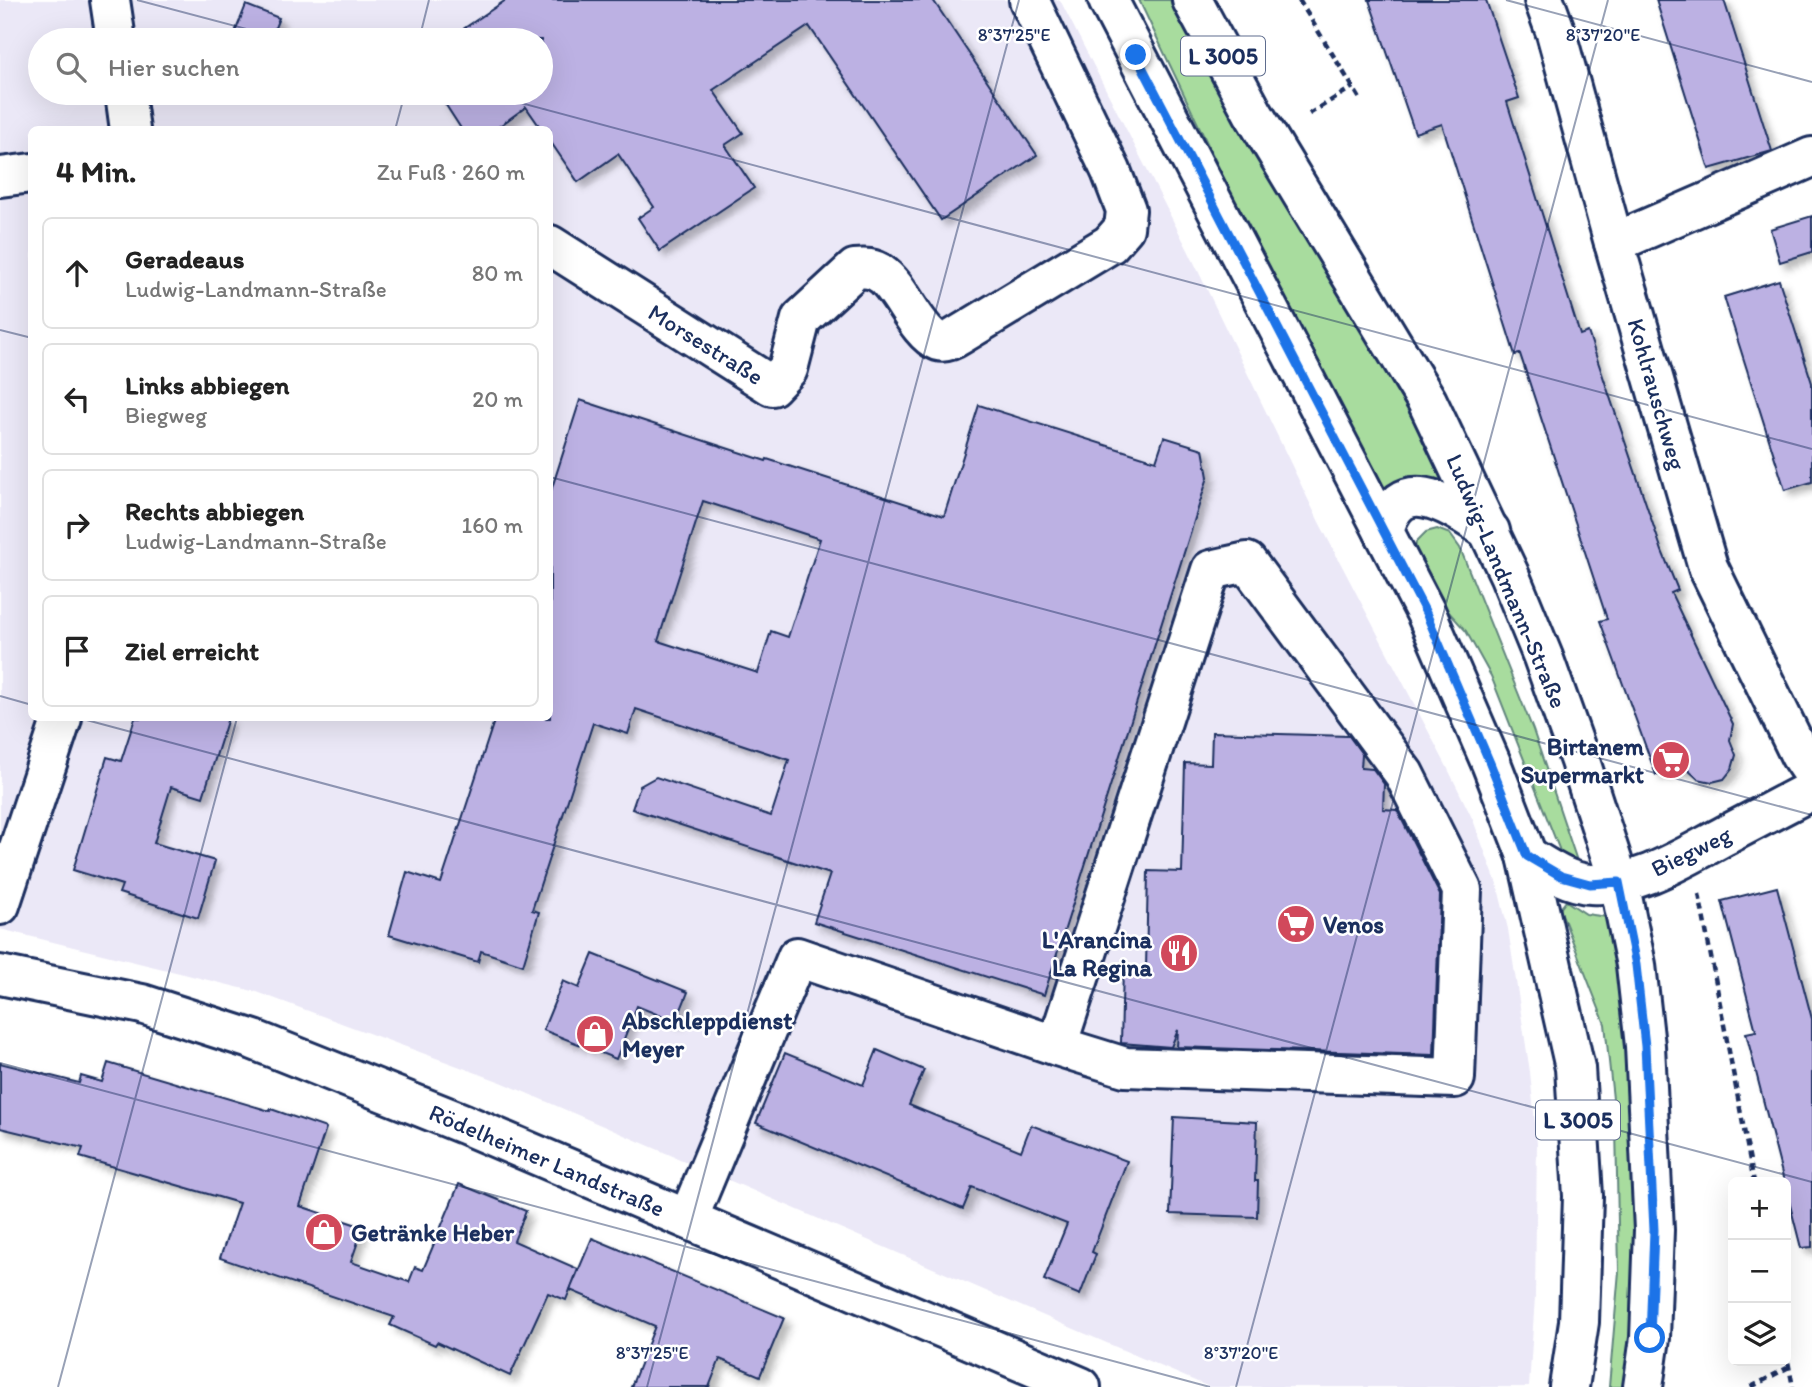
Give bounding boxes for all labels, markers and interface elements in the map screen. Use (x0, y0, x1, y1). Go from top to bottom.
text: 8°37'25"E (978, 24, 1050, 46)
text: 8°37'20"E (1566, 24, 1640, 46)
search box (28, 28, 553, 105)
road number: L 3005 (1181, 36, 1265, 76)
route end (1120, 39, 1151, 70)
icon: search (52, 48, 90, 86)
text: Hier suchen (108, 51, 240, 83)
text: 4 Min. (56, 153, 136, 190)
text: Zu Fuß · 260 m (377, 158, 525, 186)
text: Geradeaus (125, 243, 244, 275)
icon: ahead (58, 254, 96, 292)
text: 80 m (472, 259, 523, 287)
text: Ludwig-Landmann-Straße (125, 275, 387, 303)
street label: Morsestraße (643, 297, 769, 391)
street label: Kohlrauschweg (1622, 315, 1693, 474)
text: Links abbiegen (125, 369, 290, 401)
icon: left (58, 380, 96, 418)
text: 20 m (472, 385, 523, 413)
text: Biegweg (125, 401, 207, 429)
street label: Ludwig-Landmann-Straße (1440, 450, 1574, 712)
text: Rechts abbiegen (125, 495, 304, 527)
icon: right (58, 506, 96, 544)
text: 160 m (461, 511, 523, 539)
text: Ludwig-Landmann-Straße (125, 527, 387, 555)
icon: arrive (58, 632, 96, 670)
text: Ziel erreicht (125, 635, 259, 667)
place label: Birtanem Supermarkt (1521, 732, 1645, 790)
supermarket icon: Birtanem Supermarkt (1650, 739, 1692, 781)
street label: Biegweg (1646, 819, 1736, 883)
supermarket icon: Venos (1275, 903, 1317, 945)
place label: Venos (1323, 910, 1384, 939)
place label: L'Arancina La Regina (1042, 925, 1153, 983)
restaurant icon: L'Arancina La Regina (1158, 932, 1200, 974)
place label: Abschleppdienst Meyer (621, 1006, 792, 1064)
shop icon: Abschleppdienst Meyer (574, 1013, 616, 1055)
street label: Rödelheimer Landstraße (425, 1097, 669, 1223)
road number: L 3005 (1536, 1100, 1620, 1140)
map controls (1728, 1177, 1791, 1366)
button: + (1728, 1177, 1791, 1240)
shop icon: Getränke Heber (303, 1211, 345, 1253)
place label: Getränke Heber (351, 1218, 515, 1247)
button: − (1728, 1240, 1791, 1303)
button: layers (1728, 1303, 1791, 1366)
route start (1634, 1322, 1665, 1353)
text: 8°37'25"E (616, 1342, 688, 1364)
text: 8°37'20"E (1204, 1342, 1278, 1364)

